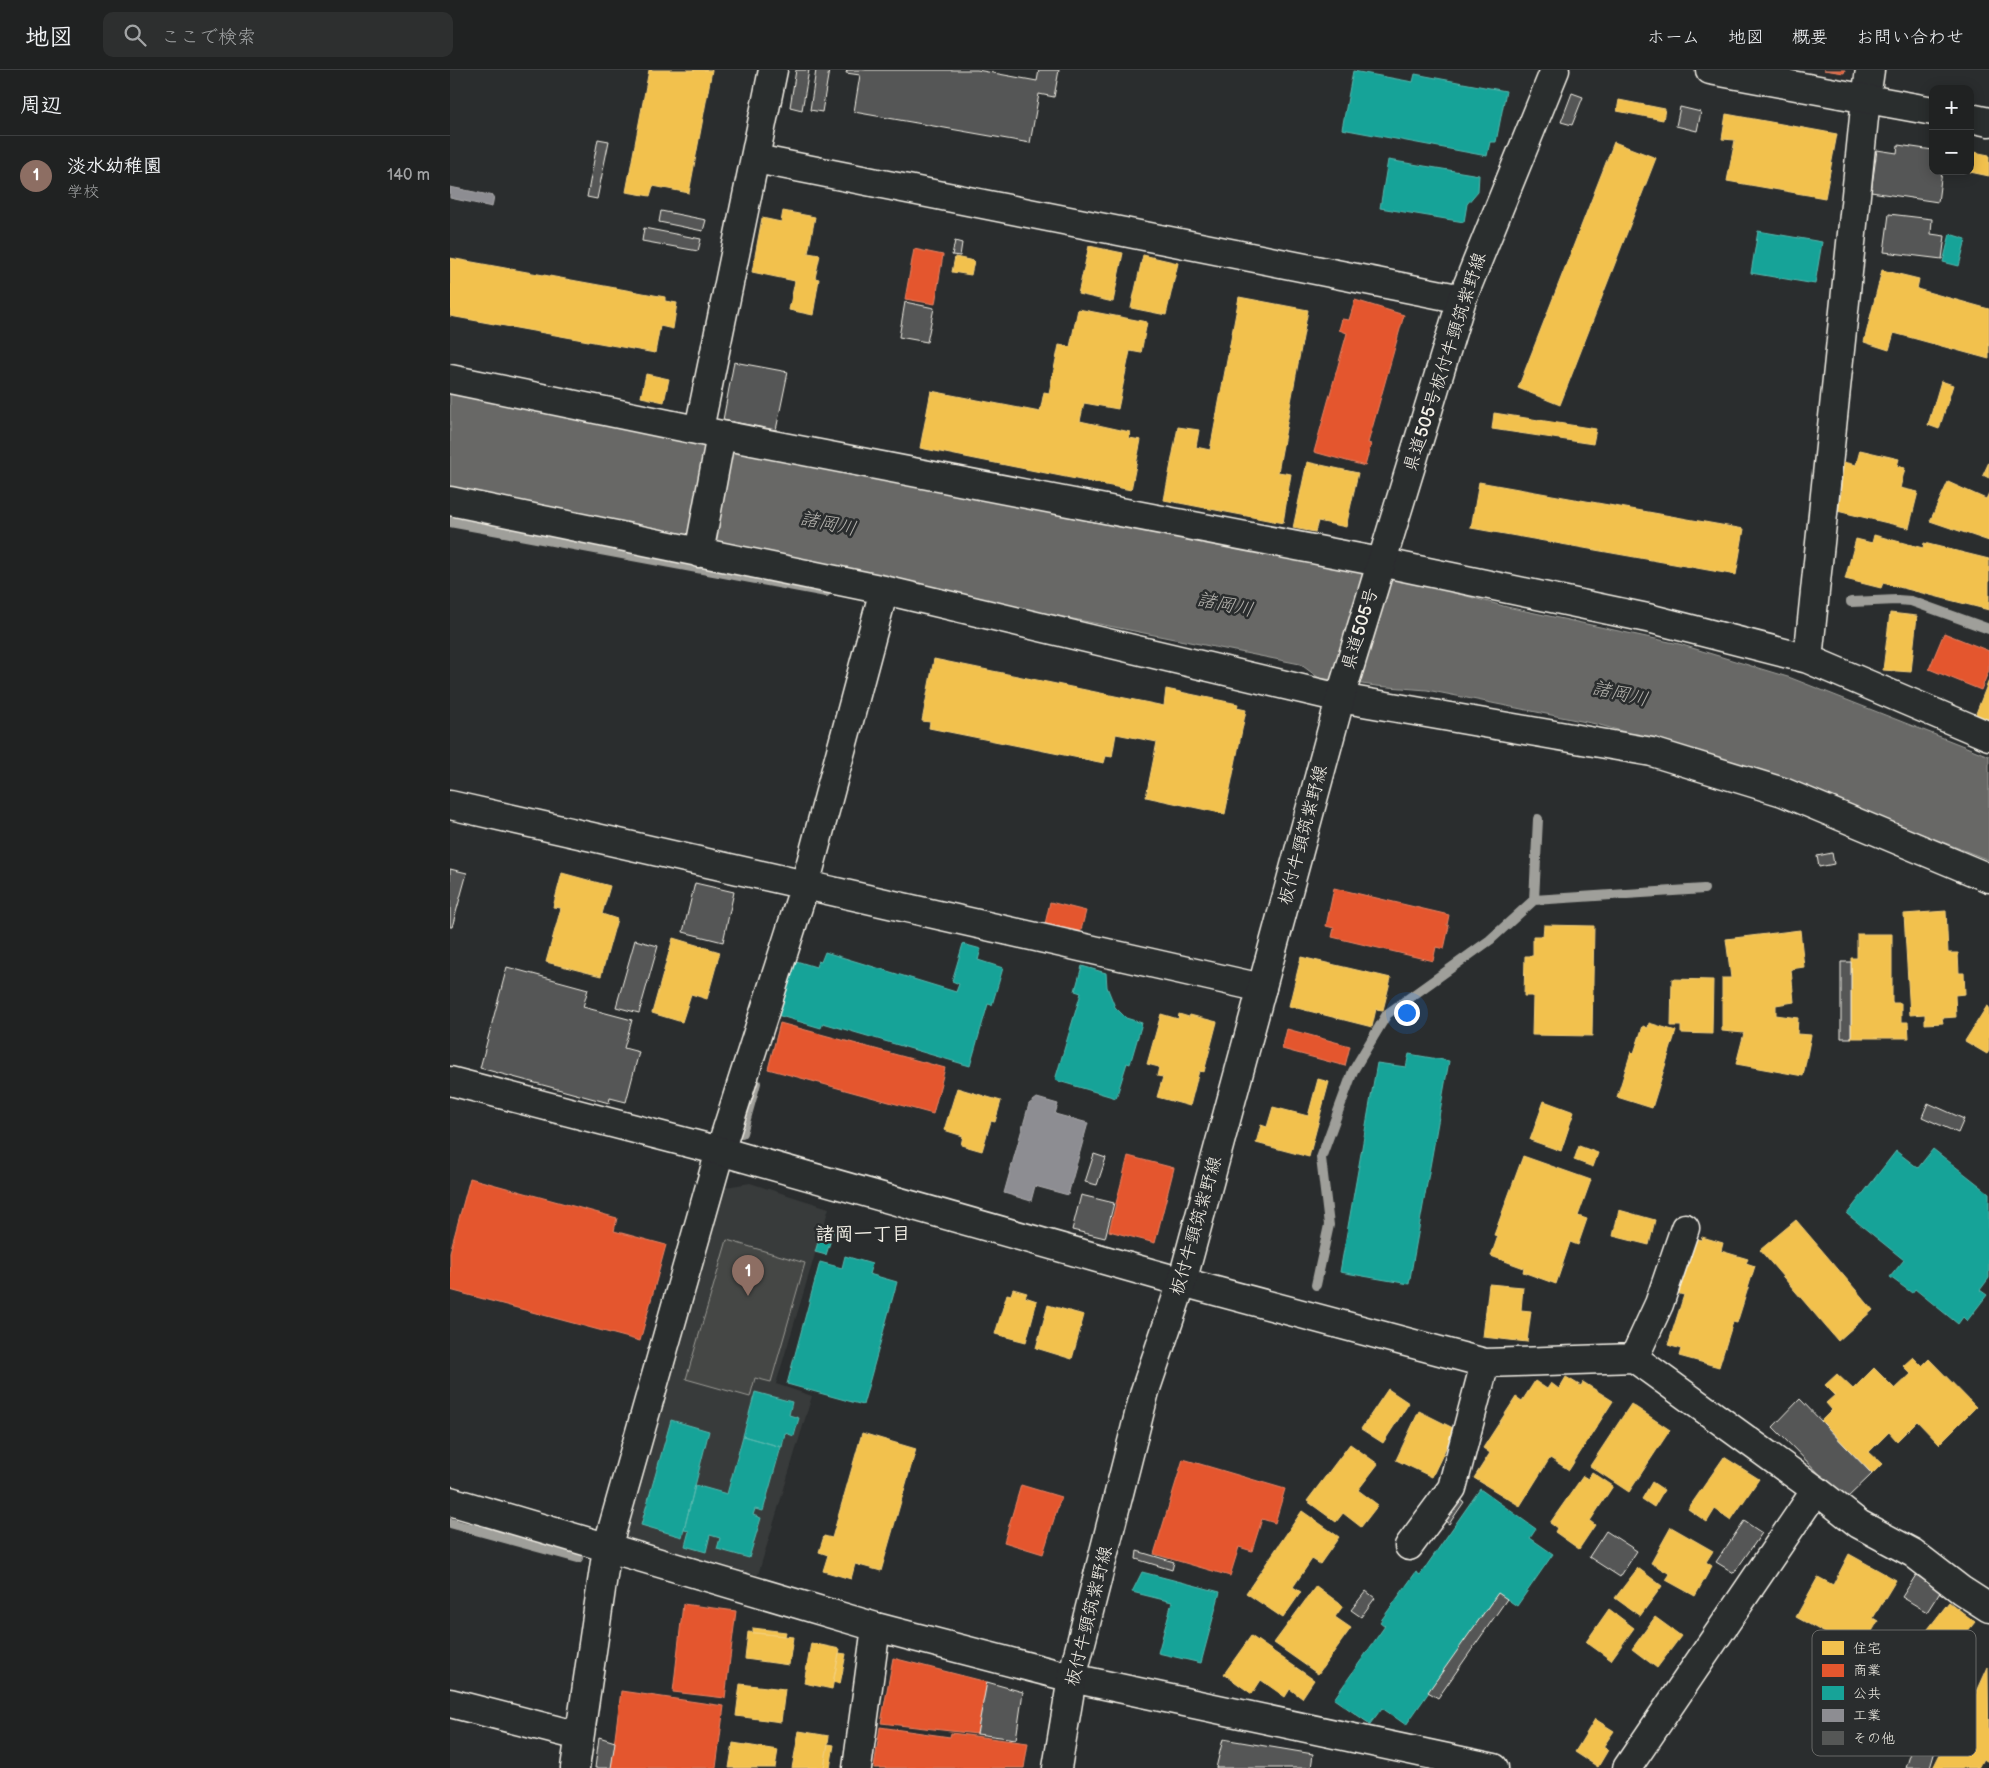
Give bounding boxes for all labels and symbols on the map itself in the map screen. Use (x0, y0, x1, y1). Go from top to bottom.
street label: 県道505号板付牛頸筑紫野線 (1400, 250, 1490, 474)
water label: 諸岡川 (798, 507, 858, 541)
street label: 県道505号 (1338, 585, 1382, 673)
water label: 諸岡川 (1195, 588, 1255, 622)
water label: 諸岡川 (1590, 676, 1650, 712)
street label: 板付牛頸筑紫野線 (1274, 763, 1332, 907)
your location (1394, 1000, 1420, 1026)
street label: 板付牛頸筑紫野線 (1166, 1154, 1226, 1298)
district label: 諸岡一丁目 (815, 1223, 911, 1246)
pin: 1 (732, 1255, 764, 1296)
street label: 板付牛頸筑紫野線 (1061, 1544, 1117, 1688)
legend (1812, 1630, 1976, 1756)
text: 住宅 (1853, 1640, 1881, 1657)
text: 商業 (1853, 1662, 1881, 1679)
text: 公共 (1853, 1685, 1881, 1702)
text: 工業 (1853, 1707, 1881, 1724)
text: その他 (1853, 1730, 1895, 1747)

